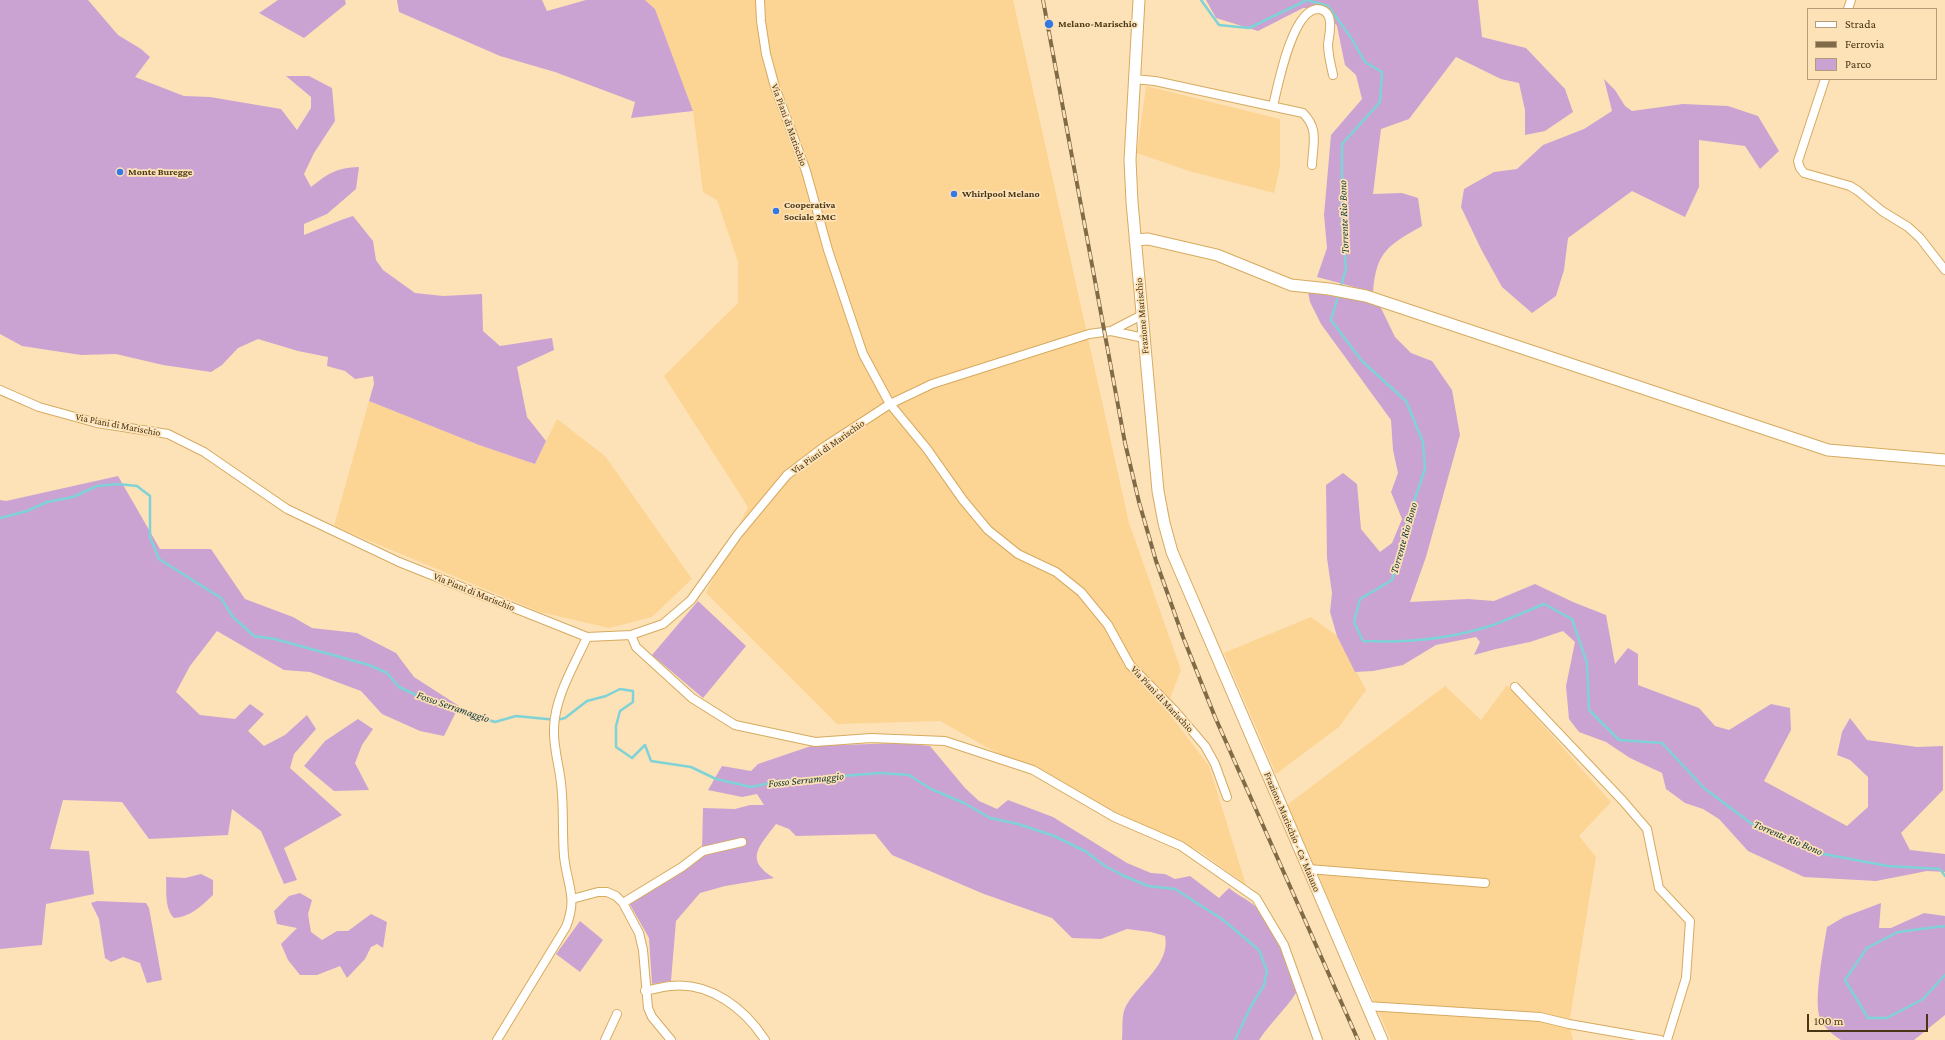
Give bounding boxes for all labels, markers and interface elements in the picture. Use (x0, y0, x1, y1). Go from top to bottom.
legend (1807, 8, 1937, 80)
text: Strada (1845, 17, 1876, 31)
marker: Melano-Marischio (1043, 18, 1055, 30)
place label: Melano-Marischio (1058, 18, 1137, 30)
text: Ferrovia (1845, 37, 1884, 51)
text: Parco (1845, 57, 1871, 71)
street label: Via Piani di Marischio (769, 82, 809, 168)
place label: Monte Buregge (128, 166, 192, 178)
marker: Monte Buregge (115, 167, 125, 177)
water label: Torrente Rio Bono (1336, 180, 1352, 254)
place label: Whirlpool Melano (962, 188, 1040, 200)
marker: Whirlpool Melano (949, 189, 959, 199)
place label: Cooperativa Sociale 2MC (784, 199, 836, 222)
marker: Cooperativa Sociale 2MC (771, 206, 781, 216)
street label: Frazione Marischio (1133, 277, 1151, 355)
street label: Via Piani di Marischio (74, 411, 162, 439)
street label: Via Piani di Marischio (789, 417, 867, 477)
water label: Torrente Rio Bono (1388, 501, 1420, 575)
street label: Via Piani di Marischio (432, 570, 516, 614)
street label: Via Piani di Marischio (1128, 663, 1196, 735)
water label: Fosso Serramaggio (415, 688, 491, 726)
water label: Fosso Serramaggio (767, 769, 845, 791)
street label: Frazione Marischio - Ca' Maiano (1261, 770, 1323, 894)
water label: Torrente Rio Bono (1752, 818, 1824, 858)
scale bar (1809, 1006, 1930, 1032)
text: 100 m (1814, 1014, 1843, 1028)

